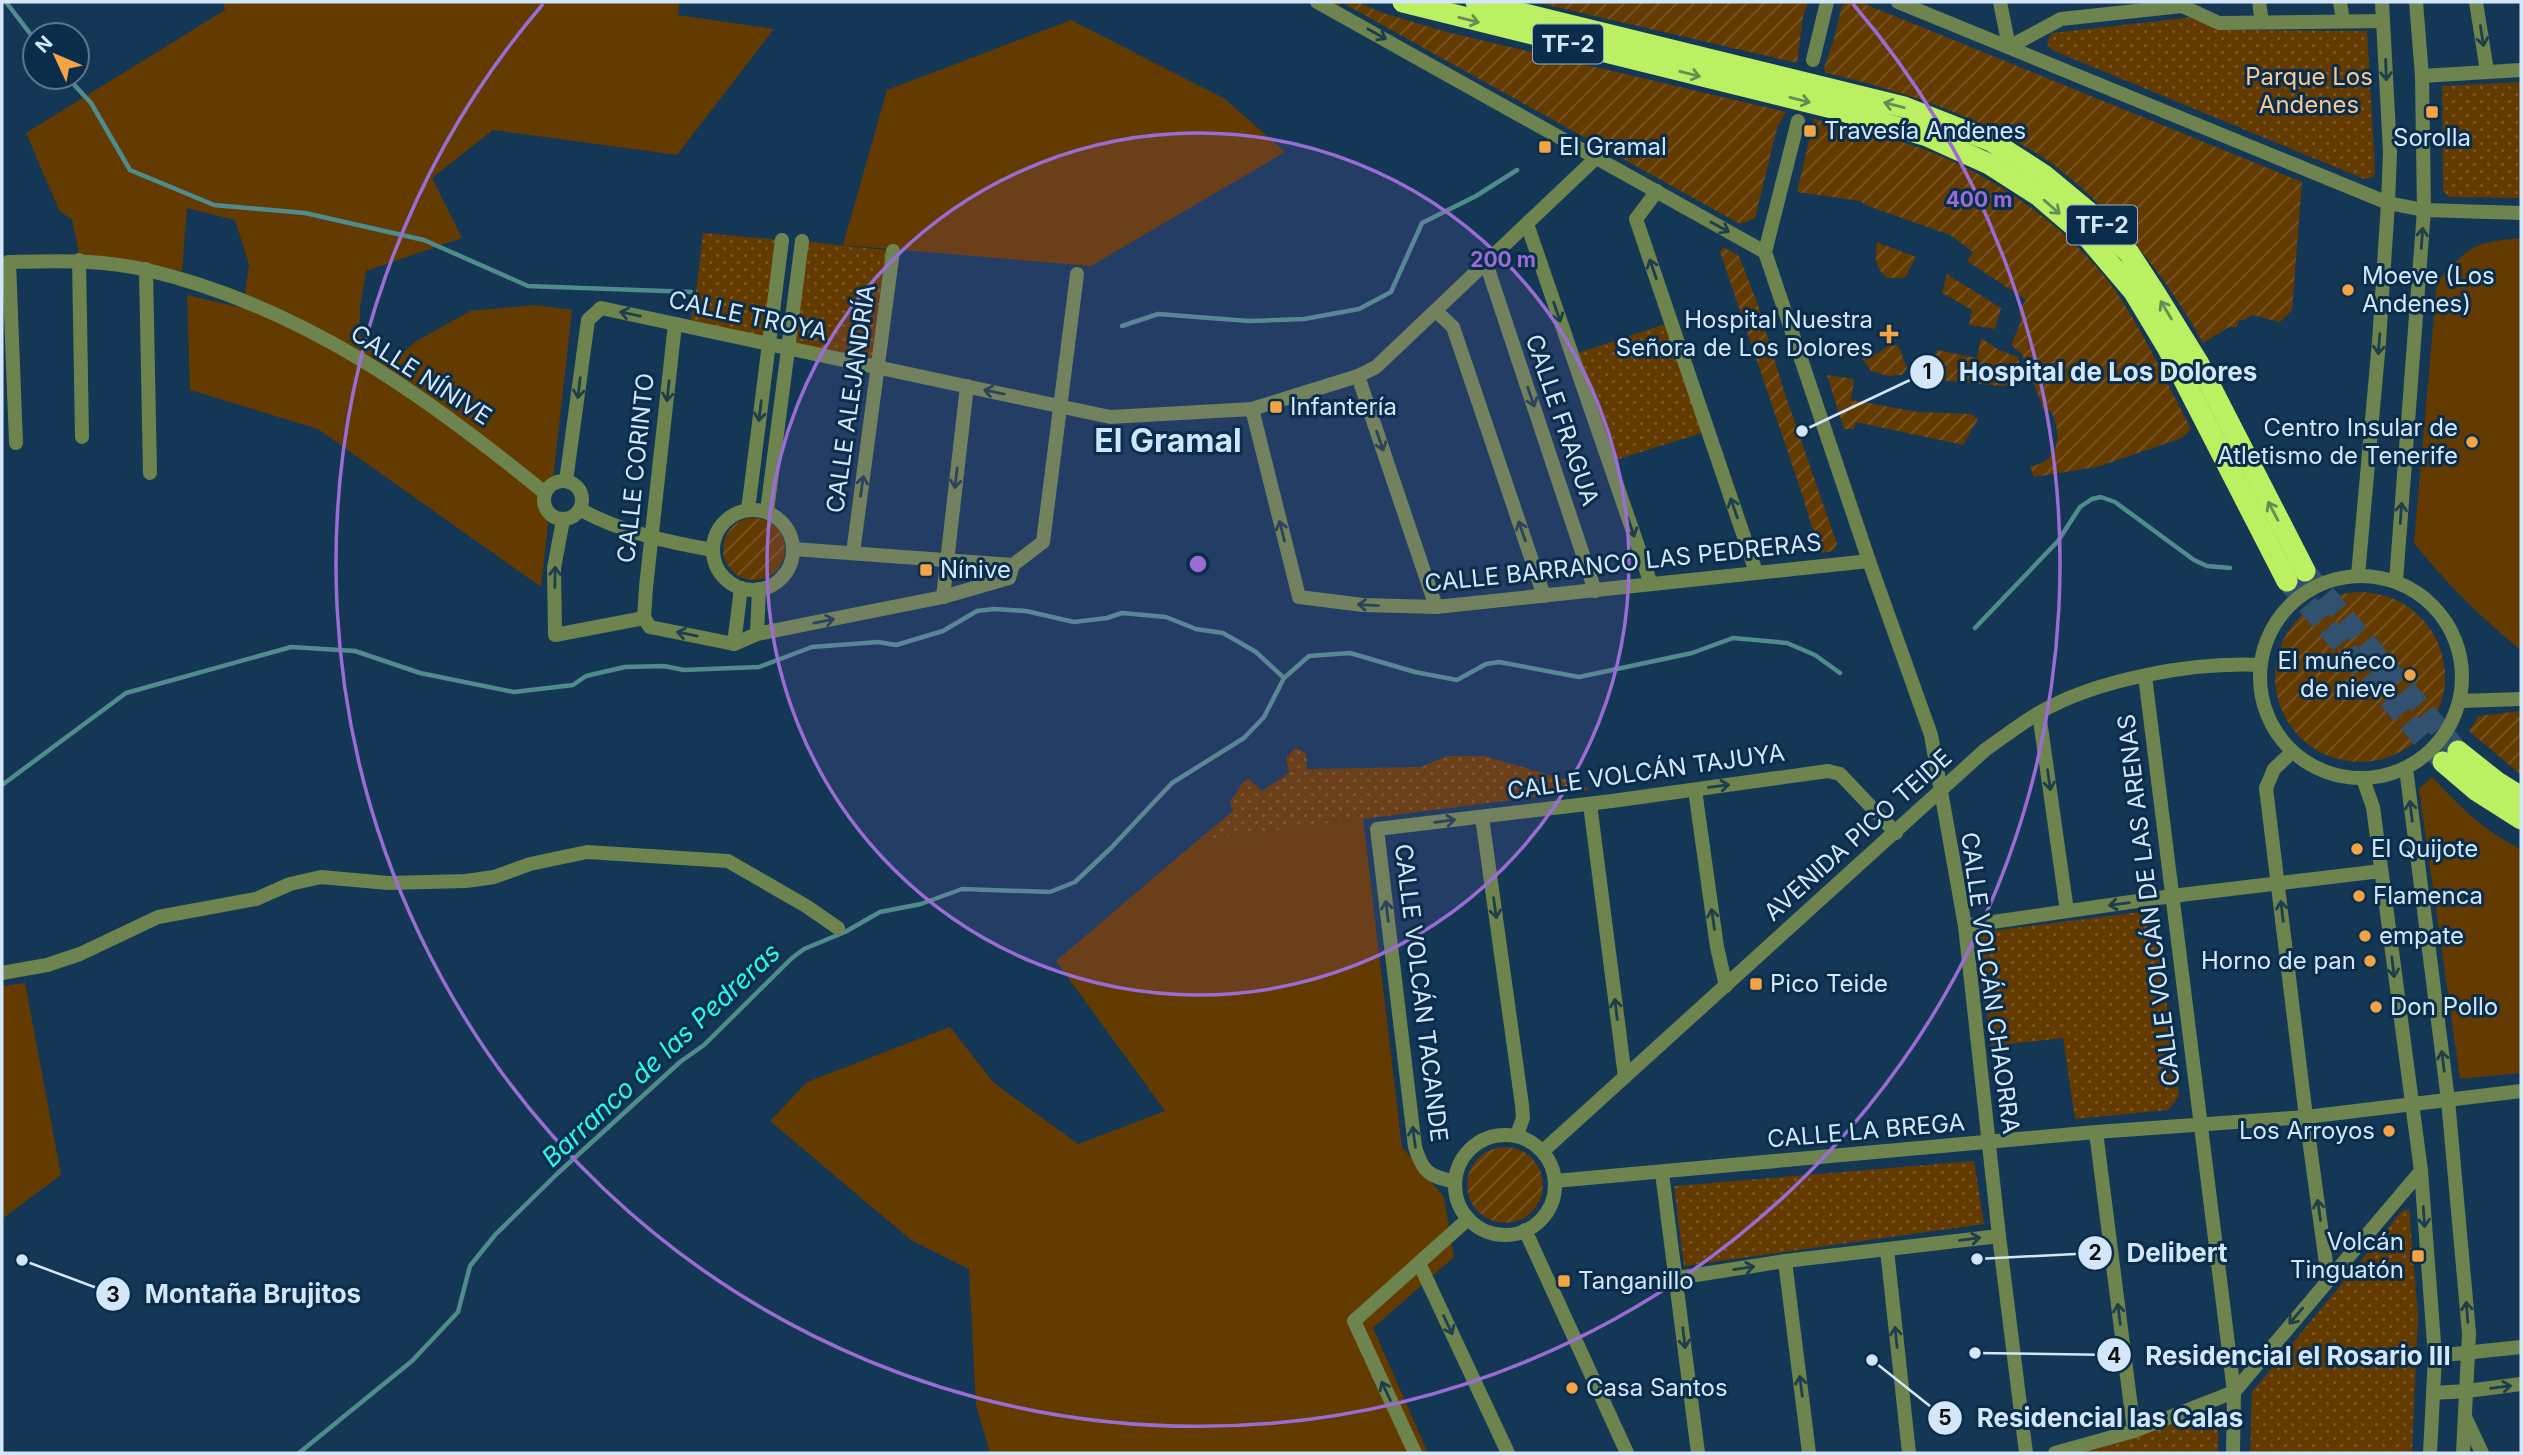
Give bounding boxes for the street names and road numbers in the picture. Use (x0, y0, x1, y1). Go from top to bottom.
road number: TF-2 (1533, 24, 1603, 64)
road number: TF-2 (2067, 206, 2137, 244)
street label: CALLE ALEJANDRÍA (819, 283, 881, 515)
street label: CALLE TROYA (666, 285, 830, 346)
street label: CALLE NÍNIVE (345, 317, 498, 431)
street label: CALLE FRAGUA (1520, 330, 1605, 509)
street label: CALLE CORINTO (611, 371, 660, 564)
street label: CALLE BARRANCO LAS PEDRERAS (1423, 527, 1823, 598)
street label: CALLE VOLCÁN DE LAS ARENAS (2110, 712, 2186, 1088)
street label: CALLE VOLCÁN TAJUYA (1505, 737, 1787, 805)
street label: AVENIDA PICO TEIDE (1758, 743, 1958, 927)
street label: CALLE VOLCÁN CHAORRA (1955, 830, 2027, 1136)
street label: CALLE VOLCÁN TACANDE (1389, 842, 1455, 1144)
street label: CALLE LA BREGA (1766, 1107, 1966, 1154)

